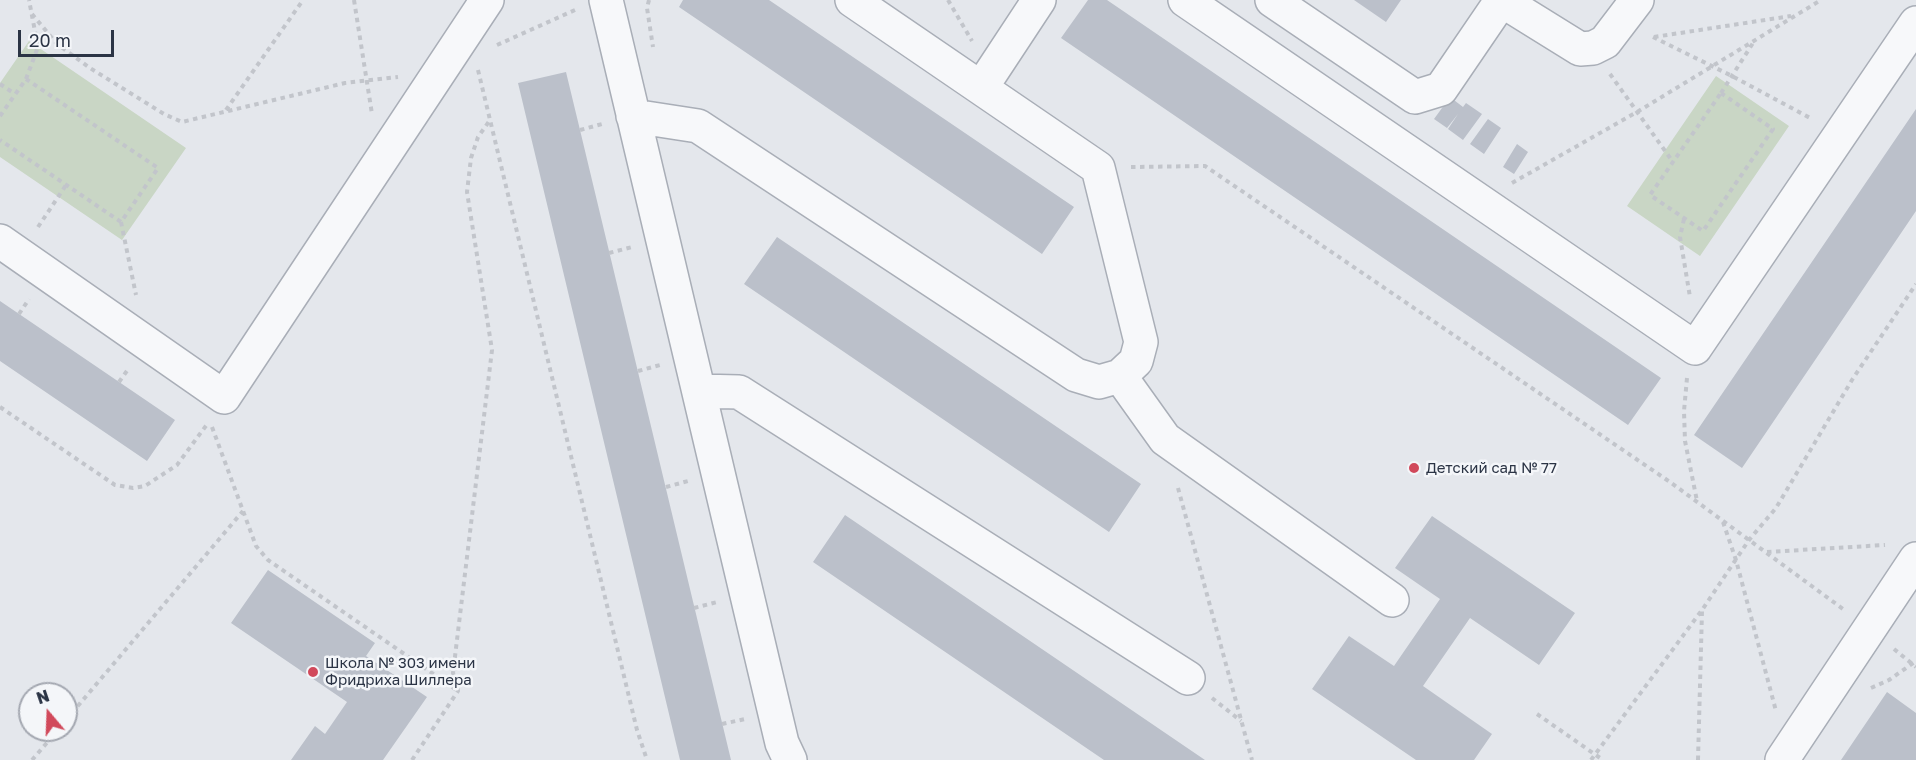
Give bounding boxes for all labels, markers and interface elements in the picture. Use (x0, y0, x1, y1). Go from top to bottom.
scale bar (21, 18, 117, 56)
text: 20 m (29, 29, 71, 51)
place label: Детский сад № 77 (1426, 459, 1557, 477)
marker: Детский сад № 77 (1407, 461, 1421, 475)
place label: Школа № 303 имени Фридриха Шиллера (325, 654, 475, 689)
marker: Школа № 303 имени Фридриха Шиллера (306, 665, 320, 679)
north arrow (18, 682, 78, 742)
text: N (34, 685, 52, 708)

